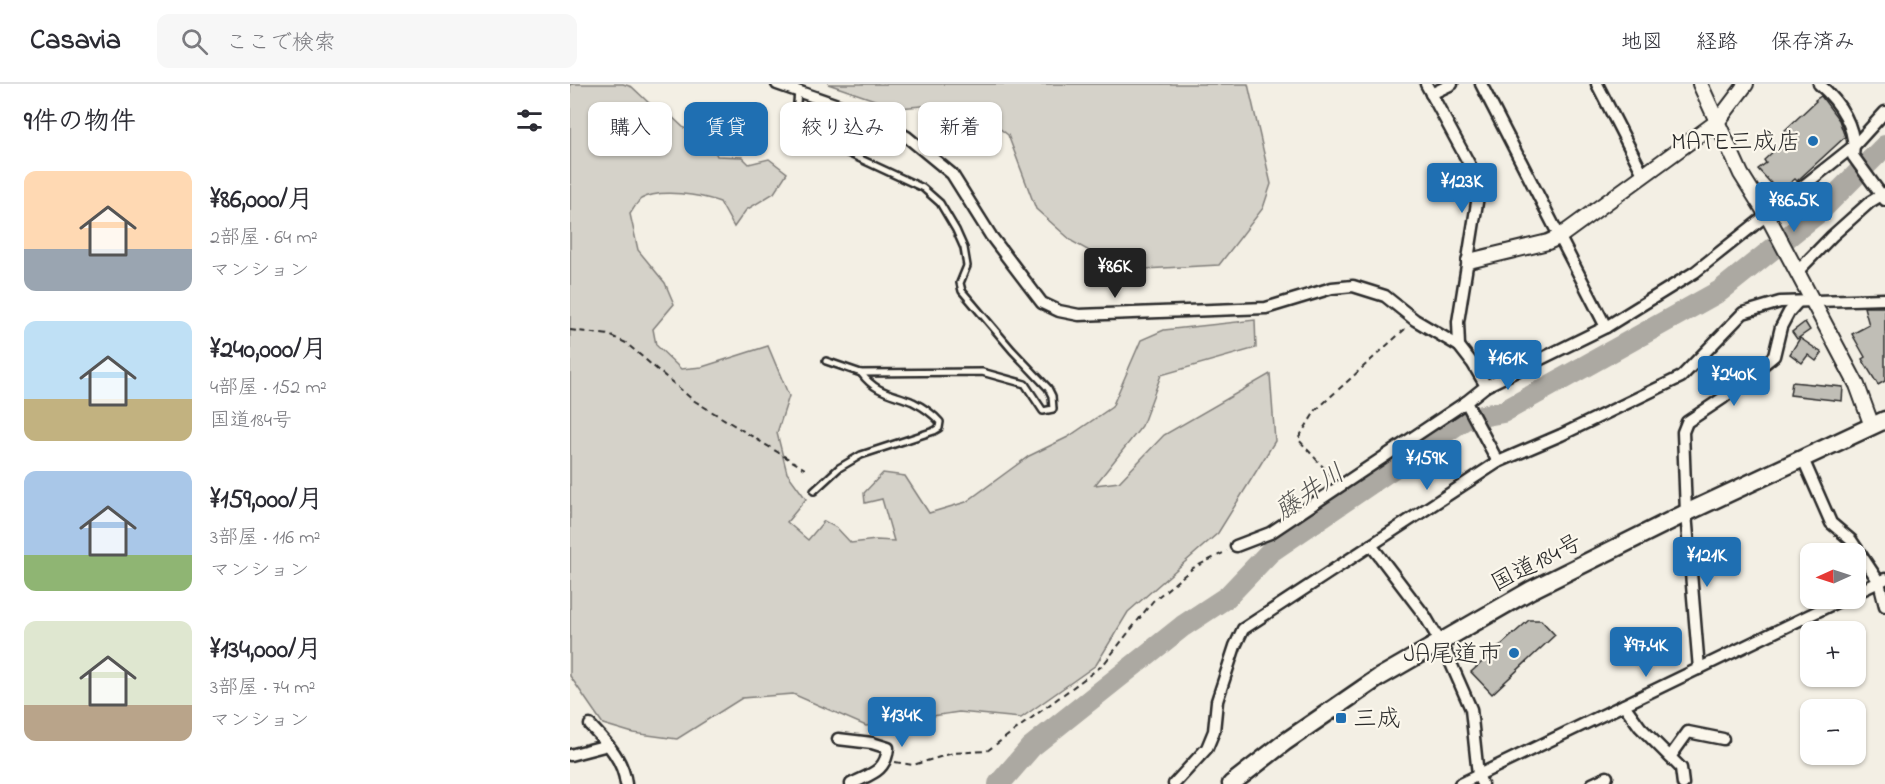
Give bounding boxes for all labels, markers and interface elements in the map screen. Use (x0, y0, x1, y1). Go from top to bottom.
search box (157, 14, 577, 68)
text: Casavia (30, 21, 121, 62)
icon: search (178, 25, 211, 58)
text: ここで検索 (226, 28, 336, 60)
text: 地図 (1621, 28, 1663, 58)
text: 経路 (1696, 28, 1738, 58)
text: 保存済み (1771, 28, 1855, 58)
chip: 購入 (588, 102, 672, 156)
chip: 賃貸 (684, 102, 768, 156)
chip: 絞り込み (780, 102, 906, 156)
chip: 新着 (918, 102, 1002, 156)
text: 9件の物件 (24, 104, 136, 142)
icon: filters (513, 104, 546, 137)
place label: MATE三成店 (1671, 126, 1801, 161)
marker: MATE三成店 (1806, 134, 1820, 148)
pin: ¥123K (1420, 163, 1504, 214)
text: ¥123K (1441, 168, 1483, 197)
text: ¥86,000/月 (210, 182, 314, 220)
pin: ¥86.5K (1745, 182, 1843, 233)
text: ¥86.5K (1769, 187, 1819, 216)
icon: home (72, 195, 144, 267)
text: 2部屋 · 64 m² (210, 224, 318, 253)
pin: ¥86K (1079, 248, 1151, 299)
text: ¥86K (1098, 253, 1132, 282)
text: マンション (210, 257, 309, 286)
text: ¥240,000/月 (210, 332, 327, 370)
pin: ¥161K (1466, 340, 1550, 391)
icon: home (72, 345, 144, 417)
text: ¥161K (1488, 345, 1528, 374)
pin: ¥240K (1692, 356, 1776, 407)
text: ¥240K (1712, 361, 1756, 390)
text: 4部屋 · 152 m² (210, 374, 327, 403)
text: 国道184号 (210, 407, 292, 436)
pin: ¥159K (1385, 440, 1469, 491)
text: ¥159K (1406, 445, 1448, 474)
water label: 藤井川 (1268, 456, 1354, 531)
text: ¥159,000/月 (210, 482, 323, 520)
icon: home (72, 495, 144, 567)
text: 3部屋 · 116 m² (210, 524, 321, 553)
street label: 国道184号 (1485, 526, 1589, 602)
pin: ¥121K (1665, 537, 1749, 588)
text: ¥121K (1687, 542, 1727, 571)
north arrow (1800, 543, 1866, 609)
map controls (1800, 543, 1866, 765)
text: マンション (210, 557, 309, 586)
button: + (1800, 621, 1866, 687)
pin: ¥97.4K (1597, 627, 1695, 678)
text: ¥134,000/月 (210, 632, 322, 670)
text: ¥97.4K (1624, 632, 1668, 661)
place label: JA尾道市 (1404, 638, 1502, 673)
icon: home (72, 645, 144, 717)
marker: JA尾道市 (1507, 646, 1521, 660)
text: 3部屋 · 74 m² (210, 674, 315, 703)
pin: ¥134K (860, 697, 944, 748)
button: − (1800, 699, 1866, 765)
text: ¥134K (882, 702, 922, 731)
place label: 三成 (1353, 703, 1401, 738)
text: マンション (210, 707, 309, 736)
marker: 三成 (1334, 711, 1348, 725)

